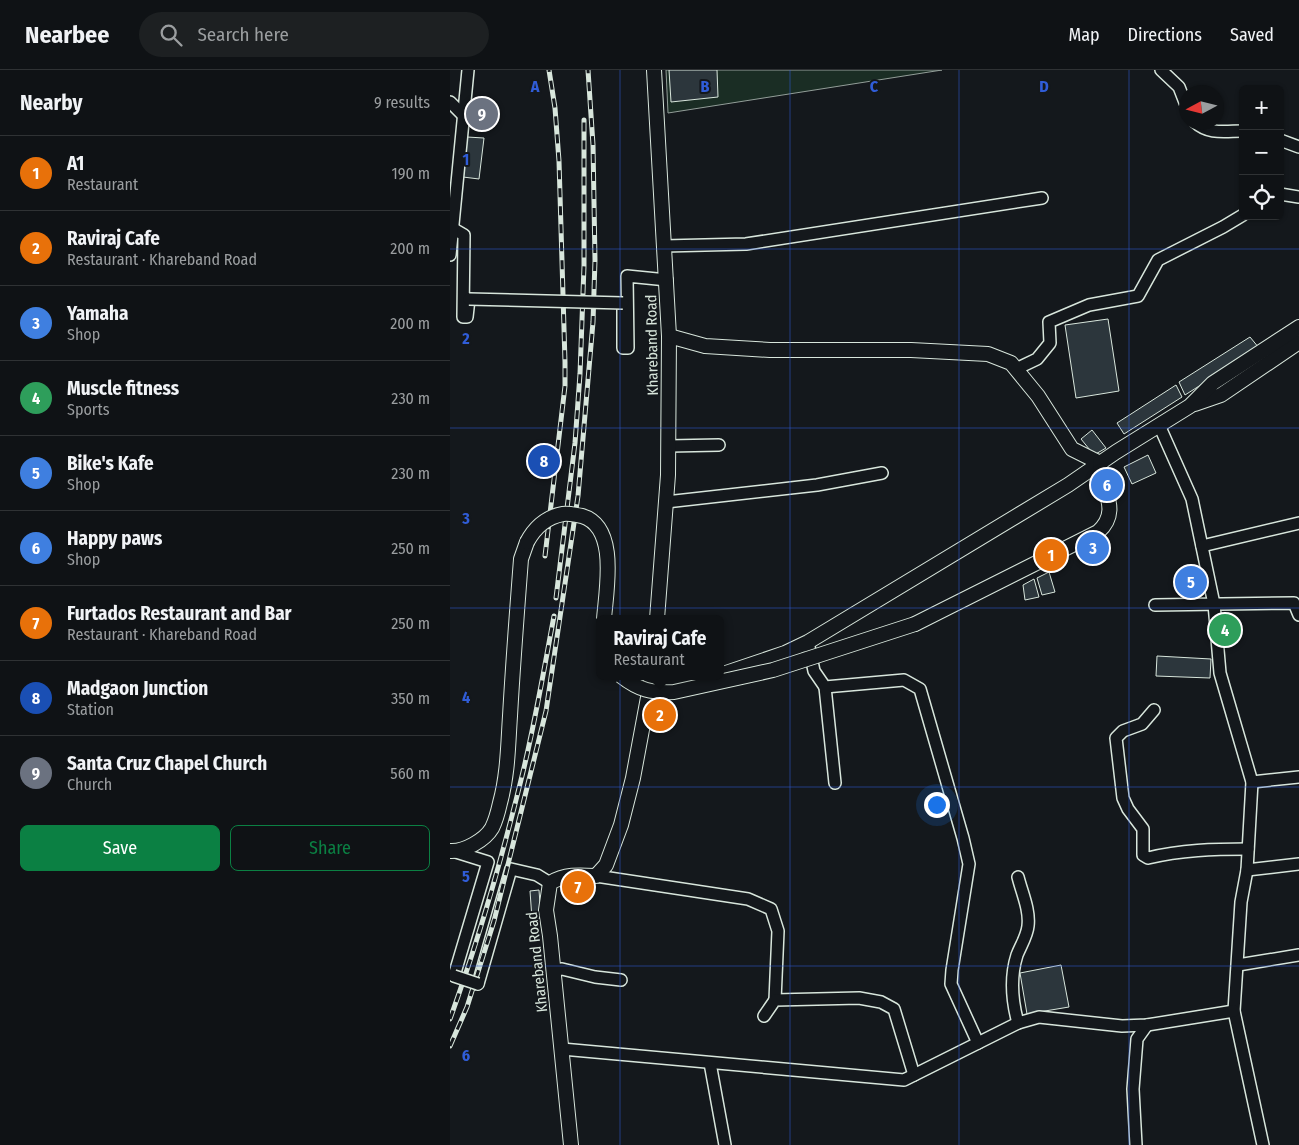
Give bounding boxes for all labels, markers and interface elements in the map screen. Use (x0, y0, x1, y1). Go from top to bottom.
search box (139, 12, 489, 57)
text: Nearbee (25, 21, 109, 49)
icon: search (157, 21, 185, 49)
text: Search here (197, 23, 289, 46)
text: Map (1068, 24, 1100, 46)
text: Directions (1128, 24, 1202, 46)
text: Saved (1230, 24, 1274, 46)
text: A (530, 77, 540, 96)
text: B (701, 77, 710, 96)
text: C (870, 77, 879, 96)
text: D (1039, 77, 1049, 96)
north arrow (1179, 85, 1224, 130)
map controls (1239, 85, 1284, 220)
button: + (1239, 85, 1284, 130)
text: Nearby (20, 90, 82, 116)
text: 9 results (374, 93, 430, 112)
pin: 9 (466, 95, 498, 133)
button: − (1239, 130, 1284, 175)
text: 1 (463, 150, 469, 169)
text: A1 (67, 152, 84, 175)
text: 1 (33, 164, 39, 183)
text: 190 m (392, 164, 430, 183)
text: Restaurant (67, 175, 138, 194)
button: locate (1239, 175, 1284, 220)
text: Raviraj Cafe (67, 227, 160, 250)
text: 2 (32, 239, 40, 258)
text: 200 m (390, 239, 430, 258)
text: Restaurant · Khareband Road (67, 250, 257, 269)
street label: Khareband Road (642, 294, 662, 396)
text: Yamaha (67, 302, 128, 325)
text: 3 (32, 314, 40, 333)
text: 200 m (390, 314, 430, 333)
text: Shop (67, 325, 100, 344)
text: 2 (461, 329, 470, 348)
text: Muscle fitness (67, 377, 179, 400)
text: 4 (32, 389, 40, 408)
text: 230 m (391, 389, 430, 408)
text: Sports (67, 400, 110, 419)
pin: 8 (528, 442, 560, 480)
text: Bike's Kafe (67, 452, 154, 475)
text: 5 (32, 464, 40, 483)
text: 230 m (391, 464, 430, 483)
pin: 6 (1091, 466, 1123, 504)
text: Shop (67, 475, 100, 494)
text: 3 (461, 509, 470, 528)
text: Happy paws (67, 527, 162, 550)
pin: 3 (1077, 529, 1109, 567)
pin: 1 (1035, 536, 1067, 574)
text: 6 (32, 539, 40, 558)
text: 250 m (391, 539, 430, 558)
text: Shop (67, 550, 100, 569)
pin: 5 (1175, 563, 1207, 601)
text: Furtados Restaurant and Bar (67, 602, 292, 625)
pin: 4 (1209, 611, 1241, 649)
text: 7 (33, 614, 39, 633)
text: 250 m (391, 614, 430, 633)
popup (596, 615, 724, 680)
text: Restaurant · Khareband Road (67, 625, 257, 644)
text: Raviraj Cafe (614, 627, 706, 650)
text: Restaurant (614, 650, 685, 669)
text: Madgaon Junction (67, 677, 208, 700)
text: 4 (462, 688, 470, 707)
text: 8 (32, 689, 40, 708)
text: 350 m (391, 689, 430, 708)
pin: 2 (644, 696, 676, 734)
text: Station (67, 700, 114, 719)
text: Santa Cruz Chapel Church (67, 752, 267, 775)
text: 9 (32, 764, 40, 783)
text: 560 m (390, 764, 430, 783)
text: Church (67, 775, 112, 794)
your location (924, 792, 950, 818)
button: Save (20, 825, 220, 871)
button: Share (230, 825, 430, 871)
text: 5 (462, 867, 470, 886)
pin: 7 (562, 868, 594, 906)
street label: Khareband Road (523, 911, 551, 1013)
text: 6 (462, 1046, 470, 1065)

